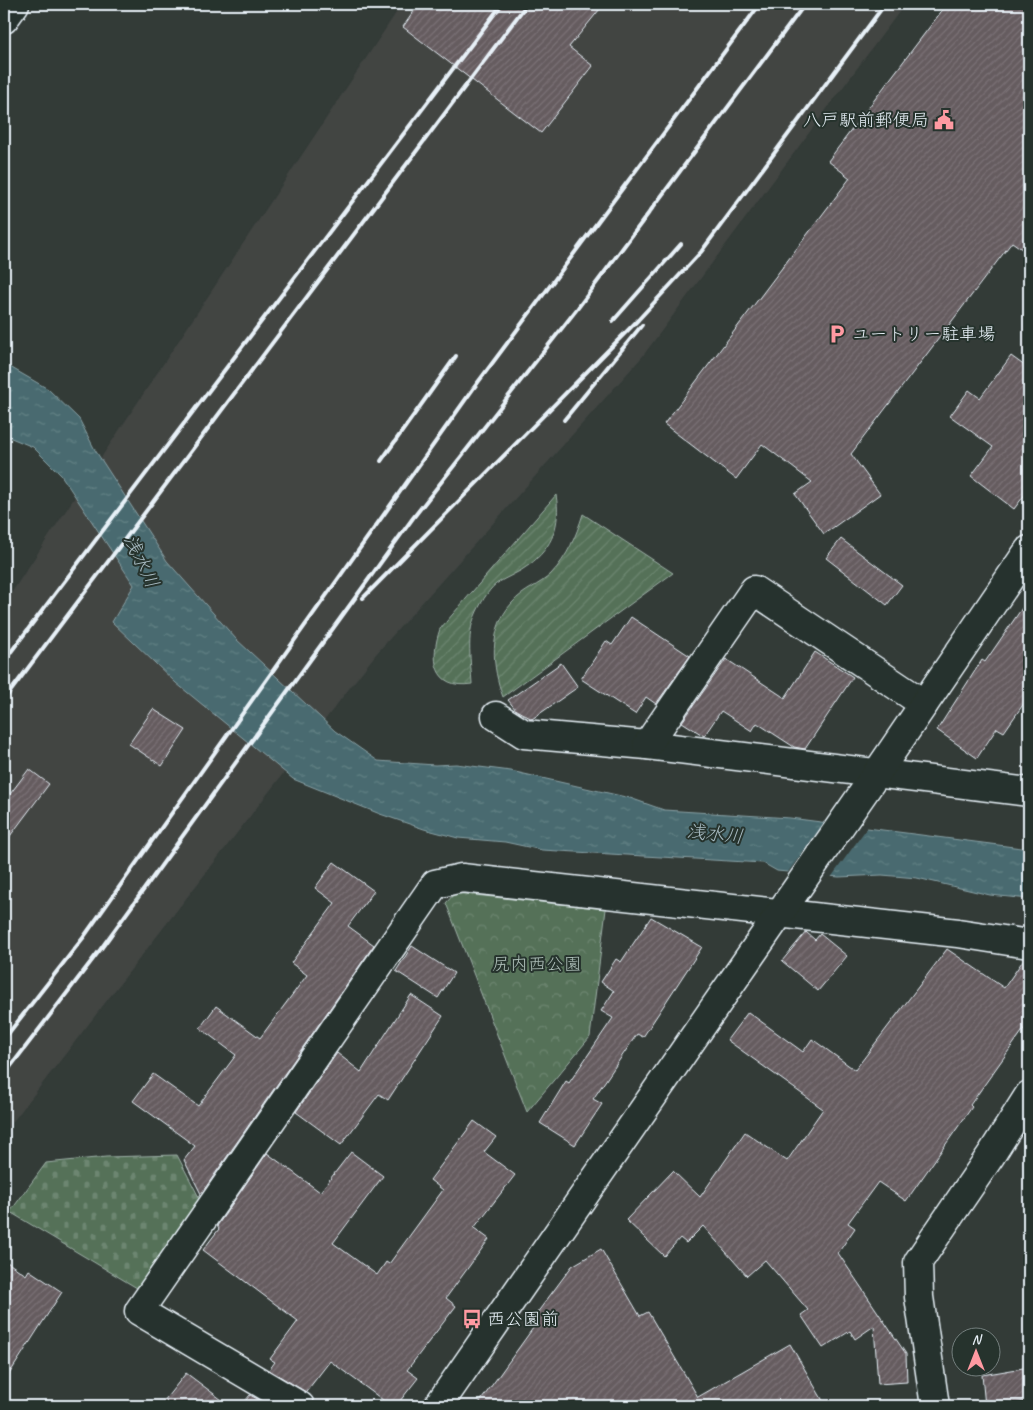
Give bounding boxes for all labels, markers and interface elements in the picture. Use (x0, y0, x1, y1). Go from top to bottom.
place label: 八戸駅前郵便局 (803, 109, 929, 131)
public building icon: 八戸駅前郵便局 (933, 109, 955, 131)
parking icon: ユートリー駐車場 (826, 323, 848, 345)
place label: ユートリー駐車場 (852, 323, 995, 345)
water label: 浅水川 (118, 531, 164, 592)
water label: 浅水川 (685, 819, 745, 849)
park label: 尻内西公園 (492, 953, 582, 975)
bus stop icon: 西公園前 (461, 1308, 483, 1330)
place label: 西公園前 (487, 1308, 559, 1330)
north arrow (950, 1328, 1000, 1378)
text: N (972, 1331, 983, 1348)

